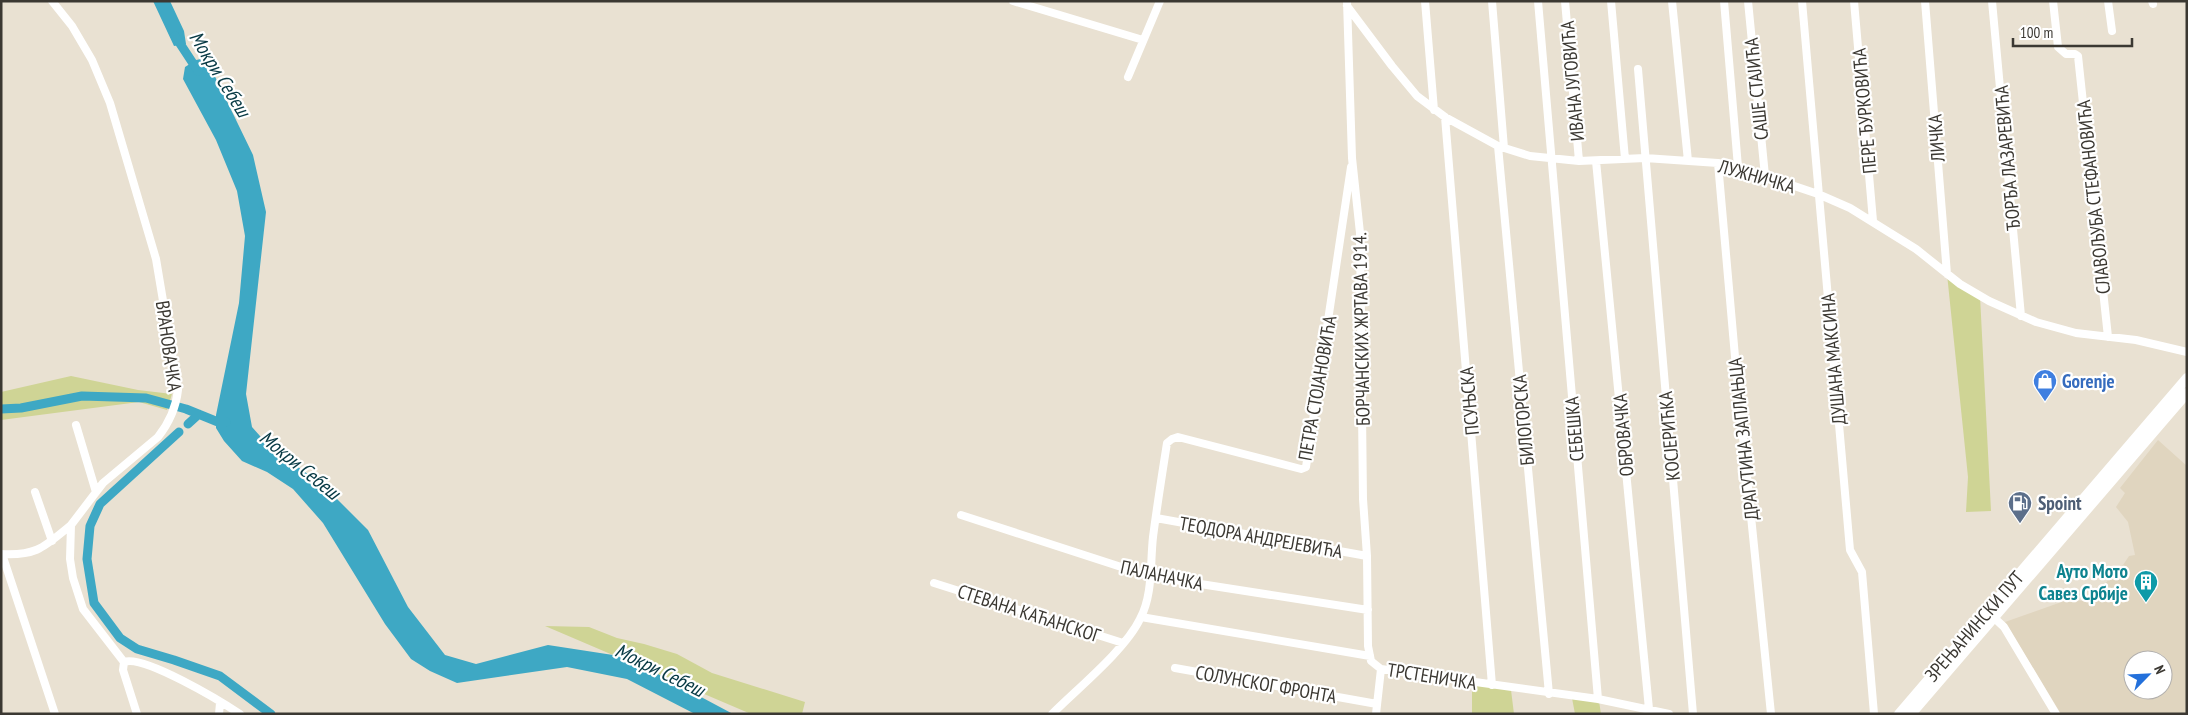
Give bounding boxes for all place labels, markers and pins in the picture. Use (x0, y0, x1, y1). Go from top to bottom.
shop icon: Gorenje (2032, 368, 2058, 402)
place label: Gorenje (2062, 369, 2115, 393)
fuel station icon: Spoint (2007, 490, 2033, 524)
place label: Spoint (2038, 491, 2082, 515)
place label: Ауто Мото Савез Србије (2038, 559, 2128, 605)
building icon: Ауто Мото Савез Србије (2133, 569, 2159, 603)

